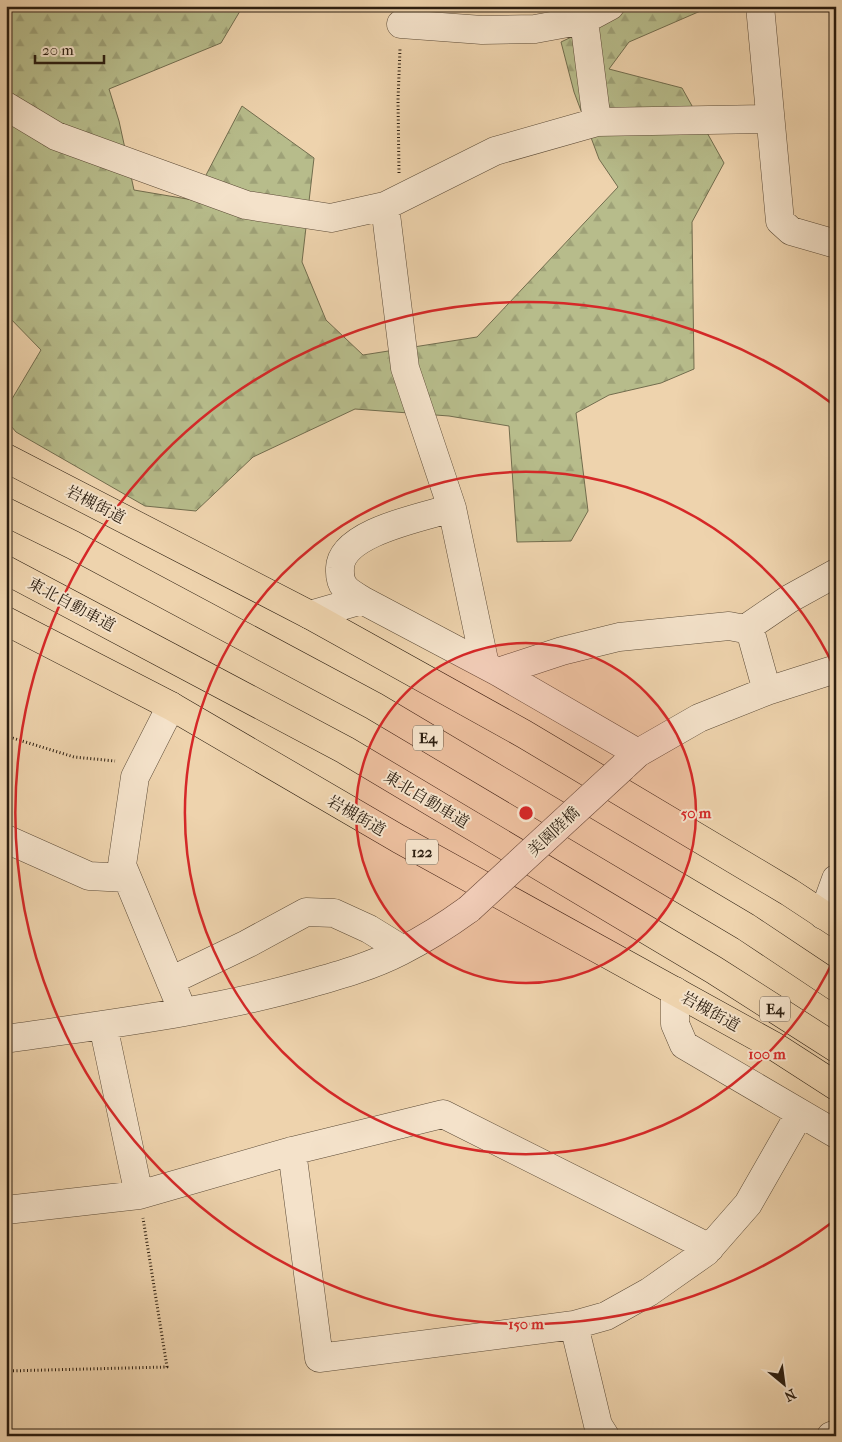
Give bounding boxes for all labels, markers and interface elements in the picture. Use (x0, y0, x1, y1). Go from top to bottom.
scale bar (35, 32, 104, 64)
text: 20 m (42, 41, 74, 59)
street label: 岩槻街道 (63, 481, 129, 527)
street label: 東北自動車道 (25, 574, 119, 635)
road number: E4 (413, 726, 443, 750)
street label: 東北自動車道 (381, 767, 473, 832)
street label: 岩槻街道 (324, 791, 389, 840)
street label: 美園陸橋 (523, 803, 583, 860)
centre of rings (517, 804, 535, 822)
text: 50 m (681, 804, 712, 822)
road number: 122 (406, 840, 438, 864)
street label: 岩槻街道 (678, 988, 743, 1035)
road number: E4 (760, 996, 790, 1022)
text: 100 m (748, 1045, 786, 1063)
text: 150 m (508, 1315, 544, 1333)
north arrow (760, 1360, 810, 1410)
text: N (781, 1385, 799, 1405)

